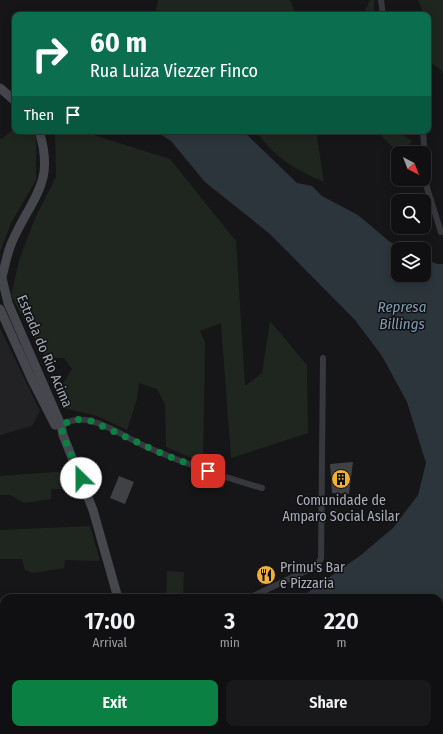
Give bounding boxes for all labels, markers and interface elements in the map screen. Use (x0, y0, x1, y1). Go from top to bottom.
text: 60 m (90, 26, 147, 59)
icon: right (24, 28, 76, 80)
text: Rua Luiza Viezzer Finco (90, 60, 258, 82)
icon: arrive (62, 104, 84, 126)
text: Then (24, 106, 54, 124)
north arrow (391, 146, 431, 186)
map controls (391, 146, 431, 282)
button: search (391, 194, 431, 234)
button: layers (391, 242, 431, 282)
street label: Estrada do Rio Acima (13, 292, 76, 410)
water label: Represa Billings (378, 298, 427, 333)
pin (191, 454, 225, 488)
position arrow (60, 457, 102, 499)
icon: arrive (197, 460, 219, 482)
building icon: Comunidade de Amparo Social Asilar (330, 468, 352, 490)
place label: Comunidade de Amparo Social Asilar (282, 492, 400, 525)
place label: Primu's Bar e Pizzaria (280, 559, 345, 592)
restaurant icon: Primu's Bar e Pizzaria (255, 564, 277, 586)
text: 17:00 (84, 607, 136, 635)
text: 3 (224, 607, 235, 635)
text: 220 (324, 607, 359, 635)
text: Arrival (93, 635, 127, 650)
text: min (220, 635, 240, 650)
text: m (336, 635, 346, 650)
button: Exit (12, 680, 218, 726)
button: Share (226, 680, 431, 726)

